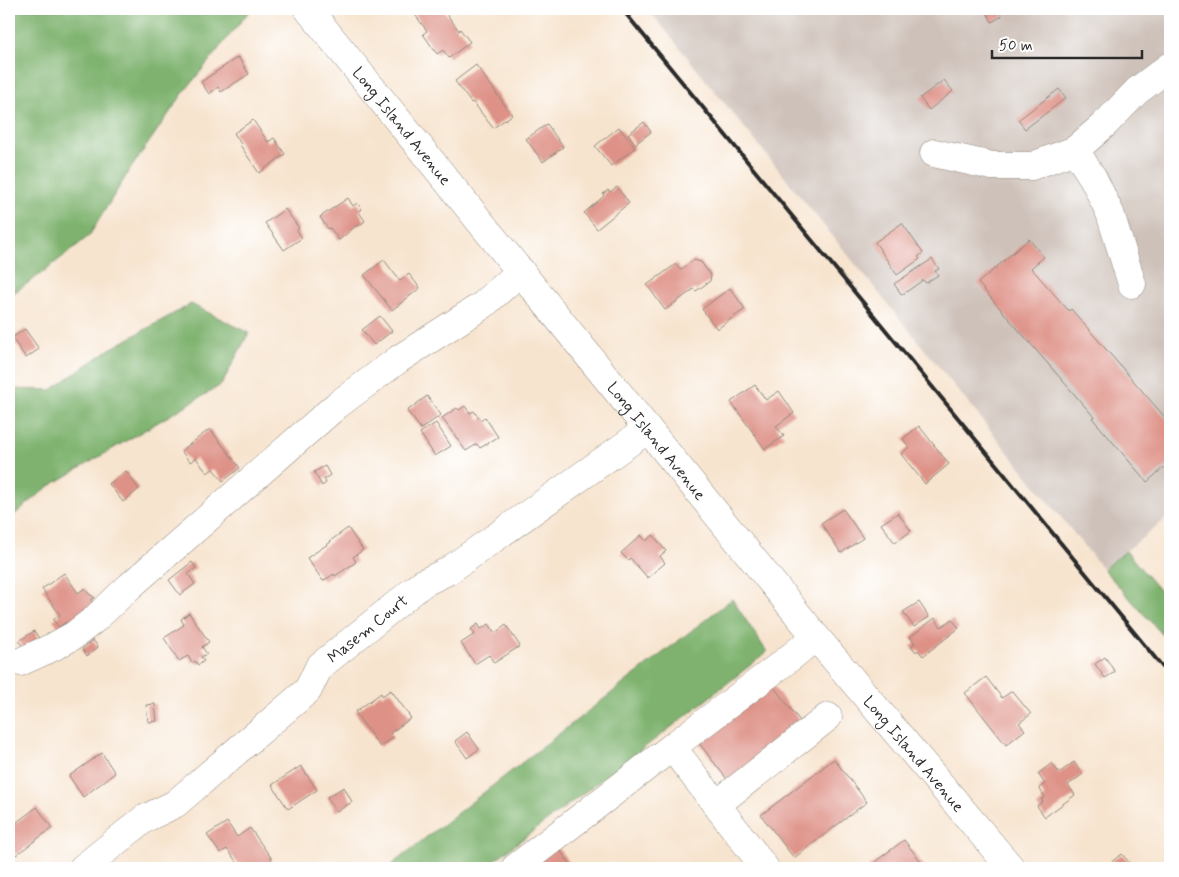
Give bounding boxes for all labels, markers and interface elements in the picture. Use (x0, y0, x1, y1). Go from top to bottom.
scale bar (992, 28, 1142, 60)
text: 50 m (999, 36, 1033, 56)
street label: Long Island Avenue (347, 63, 455, 190)
street label: Long Island Avenue (602, 378, 710, 505)
street label: Masem Court (323, 590, 413, 668)
street label: Long Island Avenue (858, 692, 968, 817)

